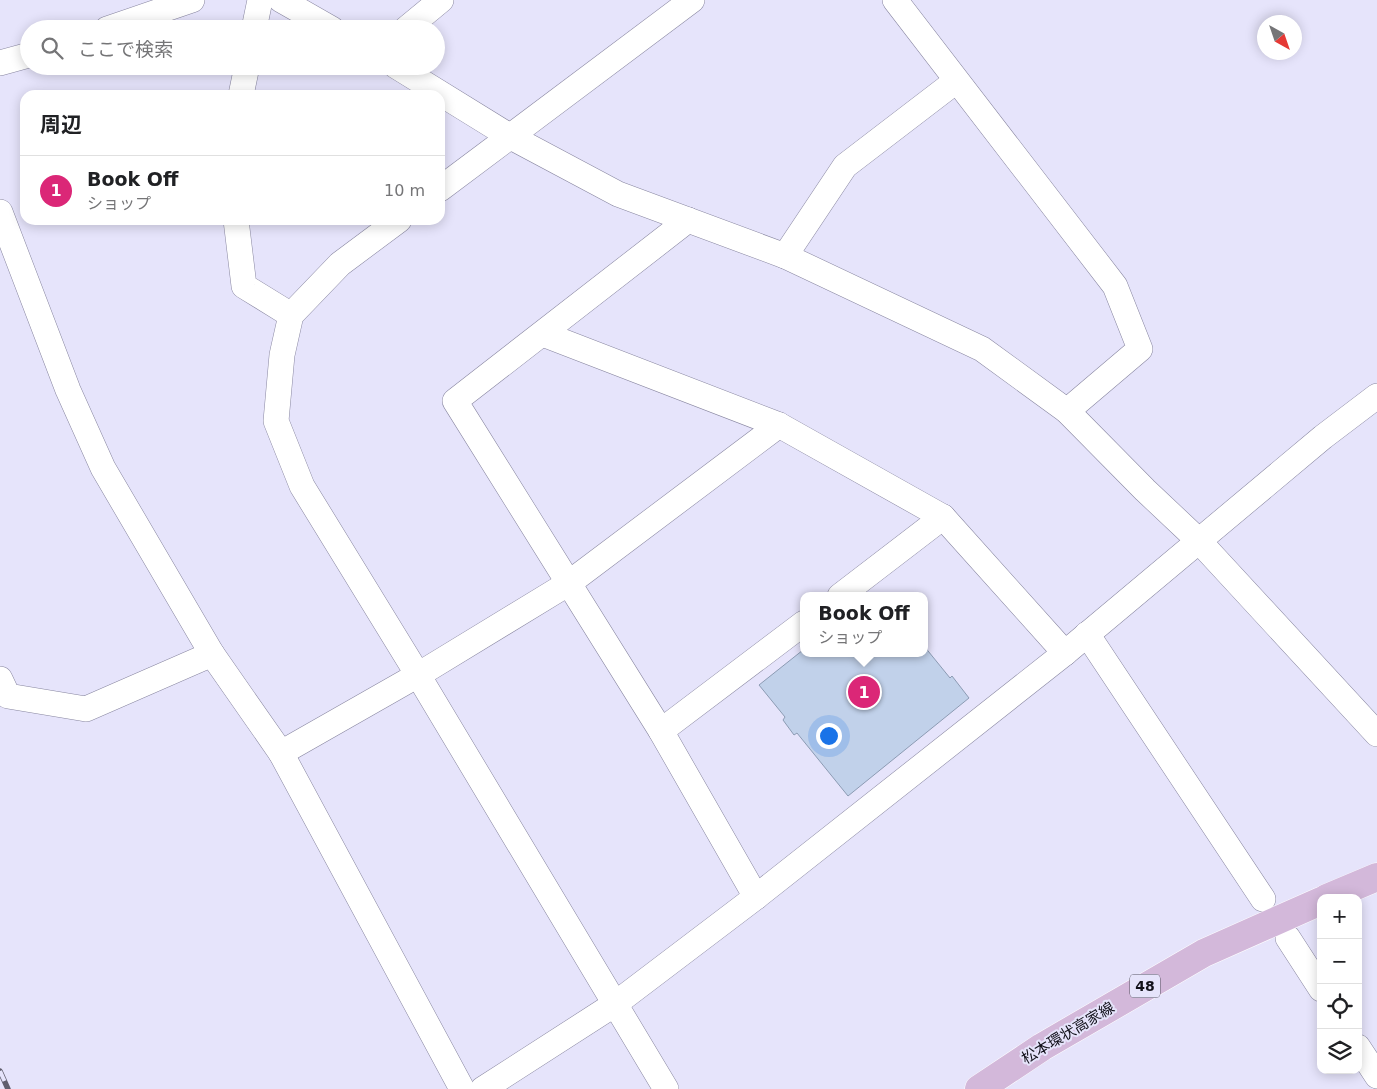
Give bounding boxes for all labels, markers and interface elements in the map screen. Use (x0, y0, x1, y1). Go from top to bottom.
north arrow (1257, 15, 1302, 60)
search box (20, 20, 445, 75)
icon: search (38, 34, 66, 62)
text: ここで検索 (78, 38, 173, 60)
text: 周辺 (40, 113, 82, 137)
text: Book Off (87, 168, 178, 190)
text: 1 (50, 181, 62, 200)
text: 10 m (384, 181, 425, 200)
text: ショップ (87, 194, 151, 213)
popup (800, 592, 928, 657)
text: Book Off (818, 602, 910, 624)
text: ショップ (818, 628, 882, 647)
pin: 1 (848, 673, 880, 711)
your location (816, 723, 842, 749)
map controls (1317, 894, 1362, 1074)
button: + (1317, 894, 1362, 939)
button: − (1317, 939, 1362, 984)
road number: 48 (1130, 974, 1160, 998)
button: locate (1317, 984, 1362, 1029)
street label: 松本環状高家線 (1018, 998, 1118, 1068)
button: layers (1317, 1029, 1362, 1074)

